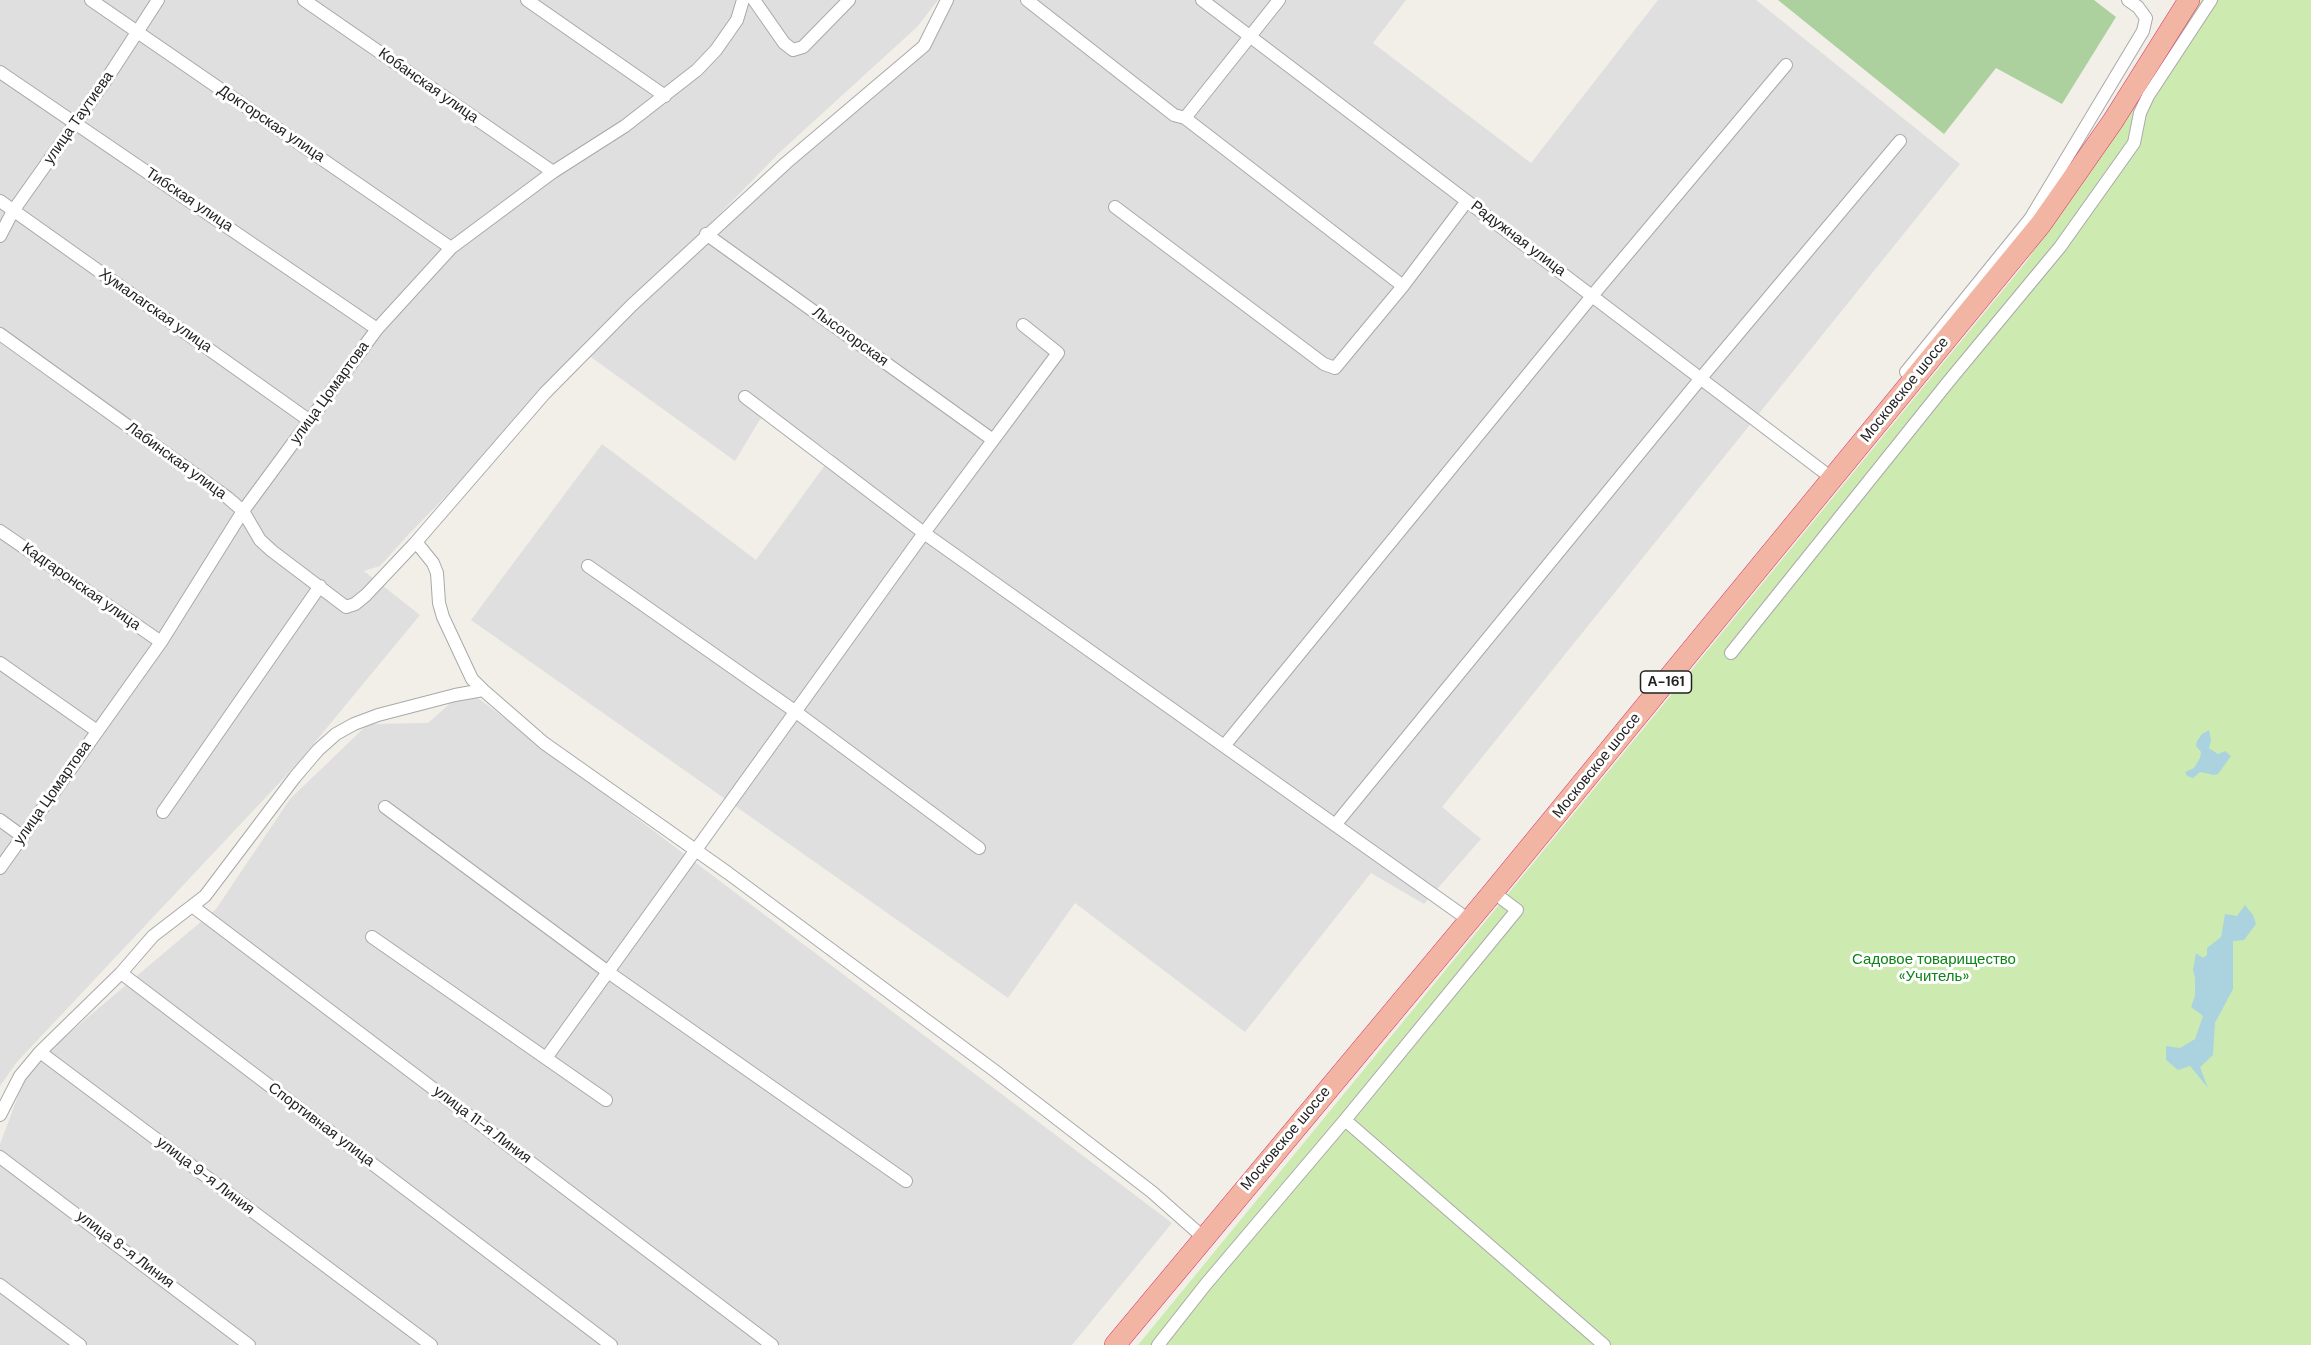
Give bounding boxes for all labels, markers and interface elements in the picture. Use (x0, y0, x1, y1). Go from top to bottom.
street label: Кобанская улица (374, 45, 482, 127)
street label: улица Таутиева (40, 68, 118, 168)
street label: Докторская улица (214, 82, 328, 166)
street label: Тибская улица (142, 164, 236, 236)
street label: Радужная улица (1467, 197, 1569, 281)
street label: Хумалагская улица (95, 265, 215, 357)
street label: Лысогорская (809, 303, 891, 371)
street label: Московское шоссе (1857, 334, 1953, 446)
street label: улица Цомартова (287, 338, 373, 448)
street label: Лабинская улица (122, 419, 230, 503)
street label: Кадгаронская улица (18, 539, 144, 635)
road number: А-161 (1640, 671, 1692, 693)
street label: Московское шоссе (1549, 710, 1645, 822)
street label: улица Цомартова (10, 738, 96, 848)
park label: Садовое товарищество «Учитель» (1852, 951, 2016, 986)
street label: Спортивная улица (264, 1079, 378, 1171)
street label: улица 11-я Линия (430, 1082, 534, 1168)
street label: Московское шоссе (1237, 1083, 1335, 1195)
street label: улица 9-я Линия (153, 1133, 257, 1219)
street label: улица 8-я Линия (73, 1207, 177, 1293)

